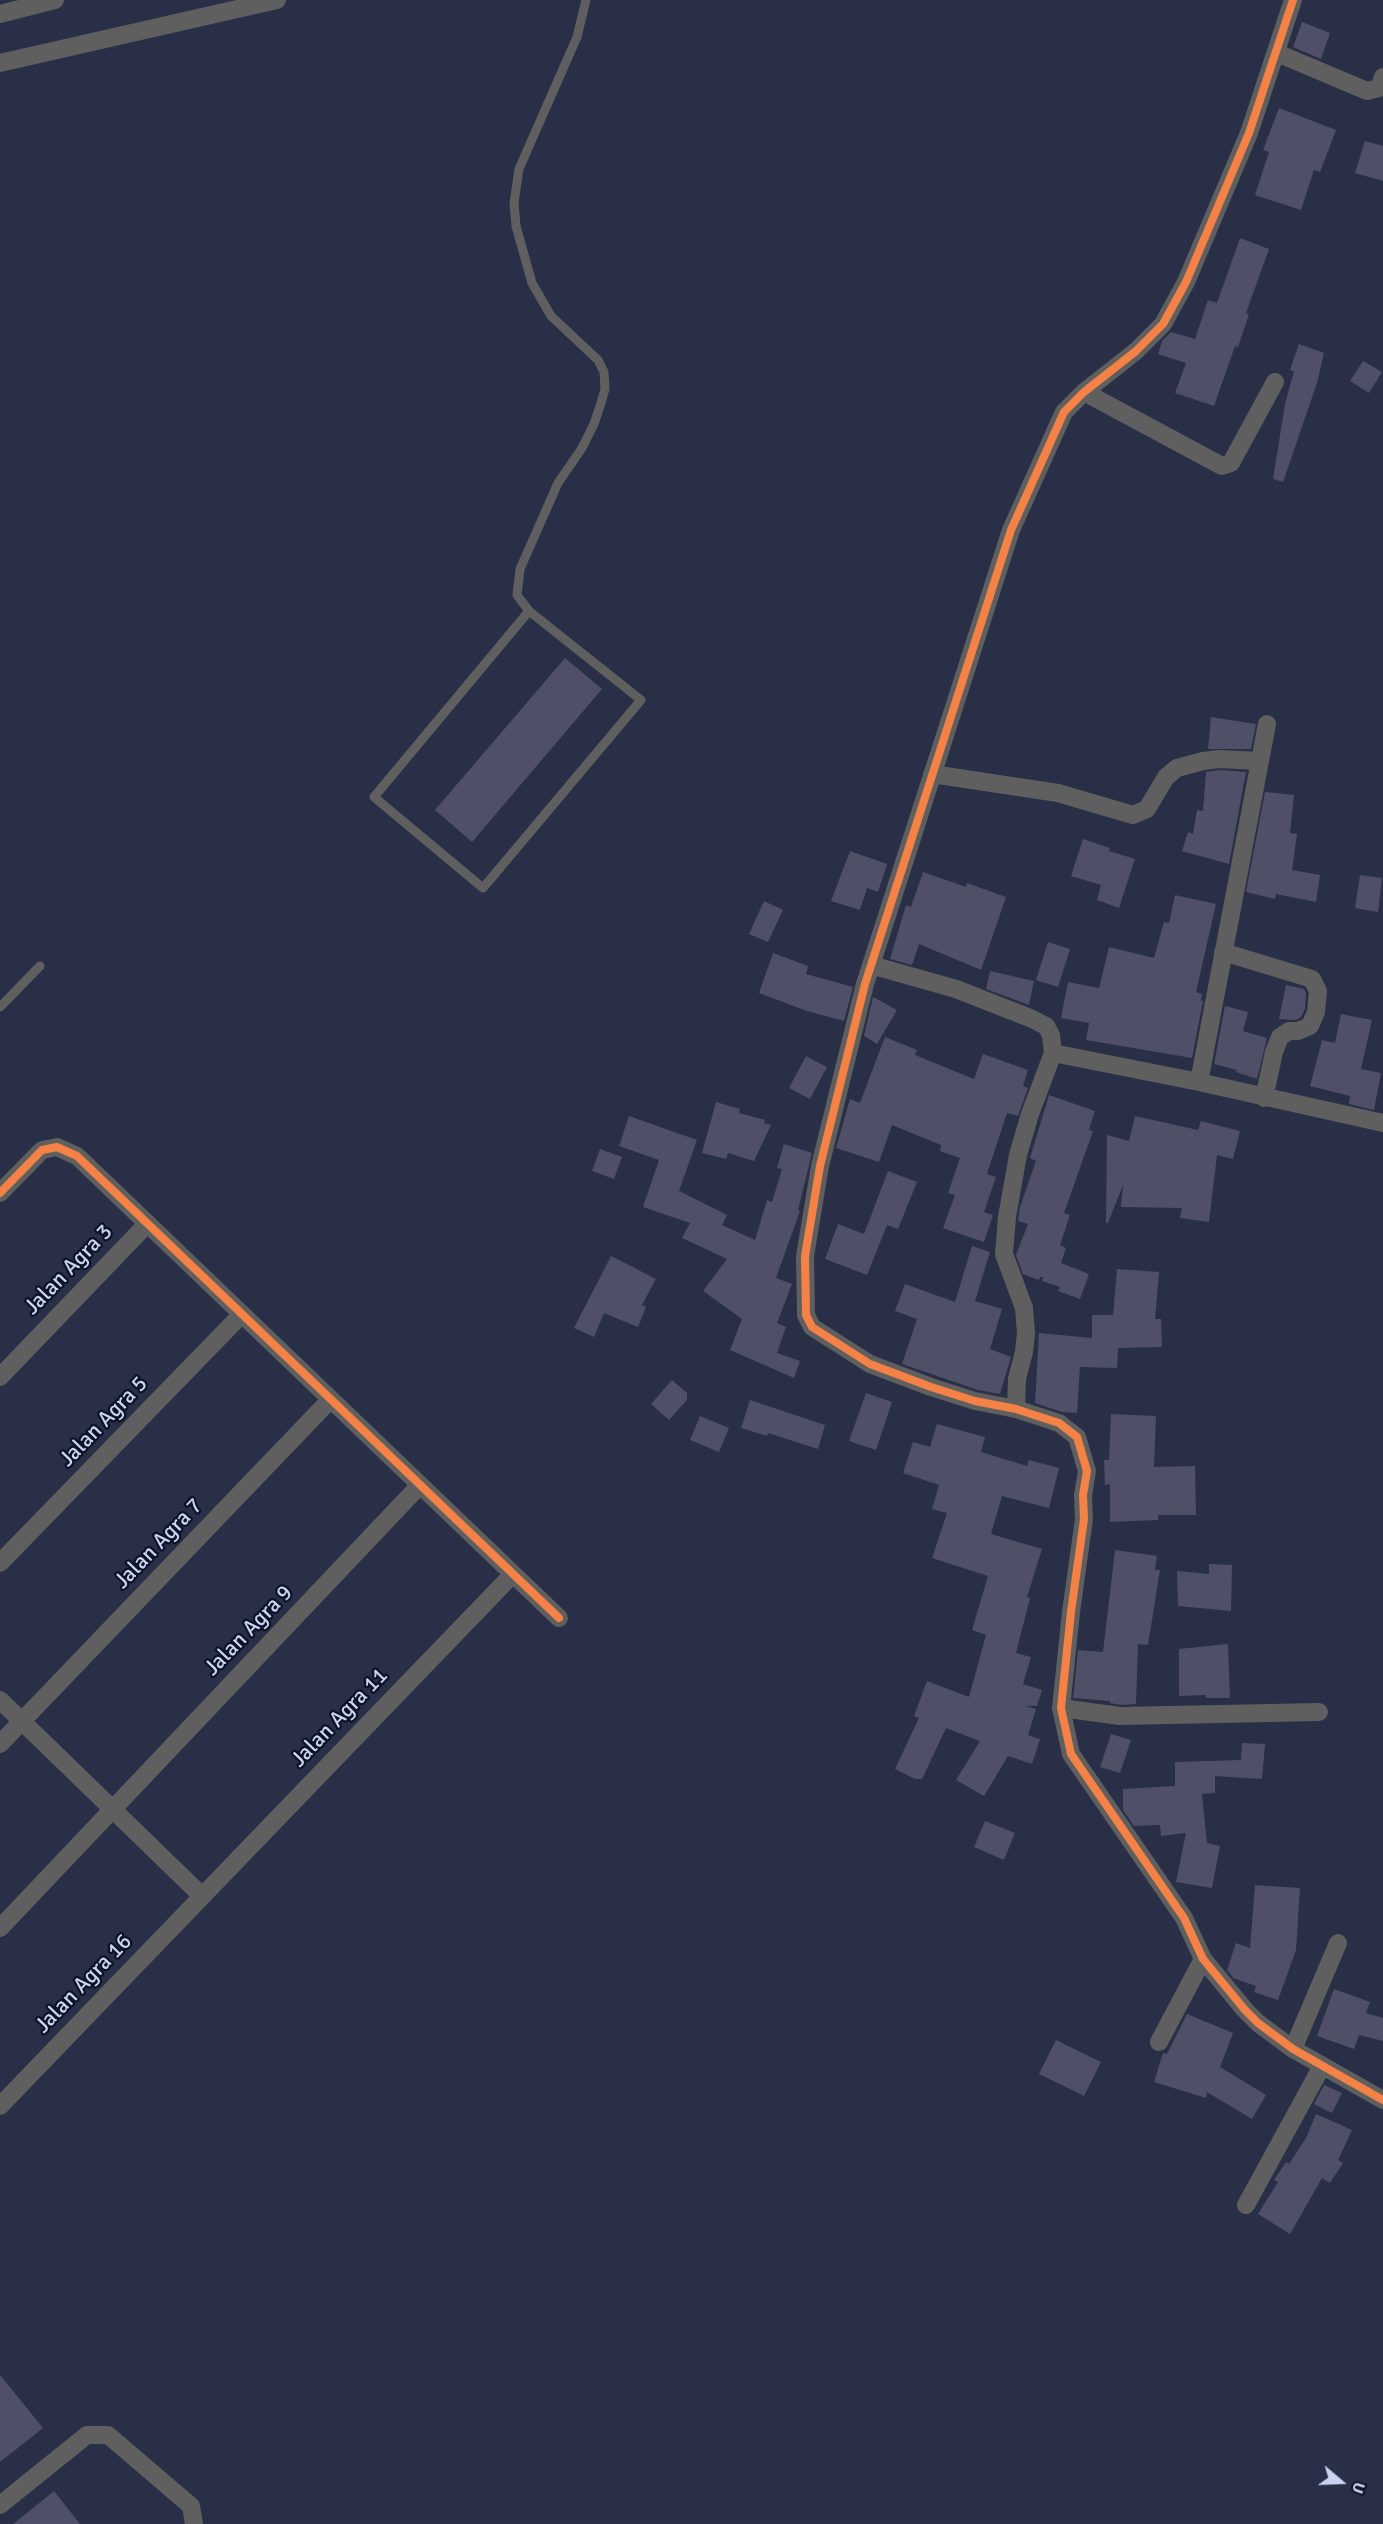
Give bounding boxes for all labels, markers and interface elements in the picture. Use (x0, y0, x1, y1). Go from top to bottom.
street label: Jalan Agra 3 (19, 1219, 119, 1321)
street label: Jalan Agra 5 (54, 1371, 154, 1473)
street label: Jalan Agra 7 (109, 1493, 209, 1595)
street label: Jalan Agra 9 (199, 1580, 299, 1682)
street label: Jalan Agra 11 (286, 1663, 394, 1773)
street label: Jalan Agra 16 (30, 1929, 138, 2039)
north arrow (1311, 2452, 1371, 2512)
text: U (1347, 2480, 1369, 2496)

